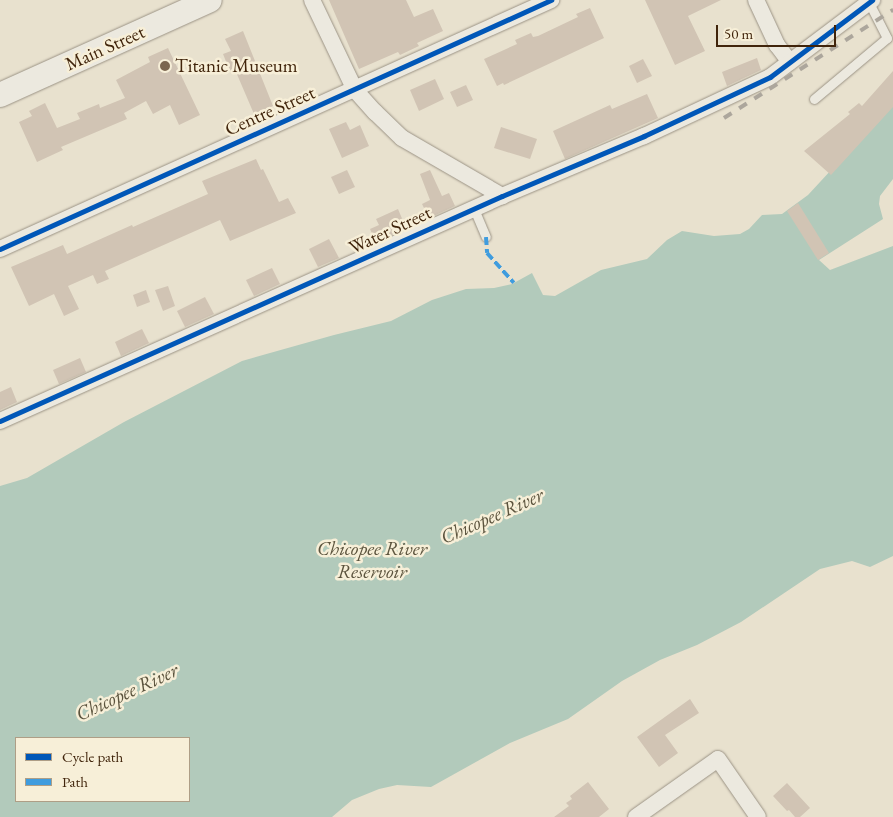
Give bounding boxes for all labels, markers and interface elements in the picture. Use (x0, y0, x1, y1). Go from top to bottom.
scale bar (718, 15, 838, 47)
street label: Main Street (62, 20, 148, 76)
text: 50 m (724, 24, 753, 43)
place label: Titanic Museum (175, 55, 298, 77)
marker: Titanic Museum (159, 60, 171, 72)
street label: Centre Street (221, 81, 319, 141)
street label: Water Street (345, 201, 435, 259)
water label: Chicopee River (437, 483, 547, 549)
water label: Chicopee River Reservoir (317, 536, 427, 583)
water label: Chicopee River (72, 658, 182, 726)
legend (15, 737, 190, 802)
text: Cycle path (62, 747, 123, 766)
text: Path (62, 772, 88, 791)

